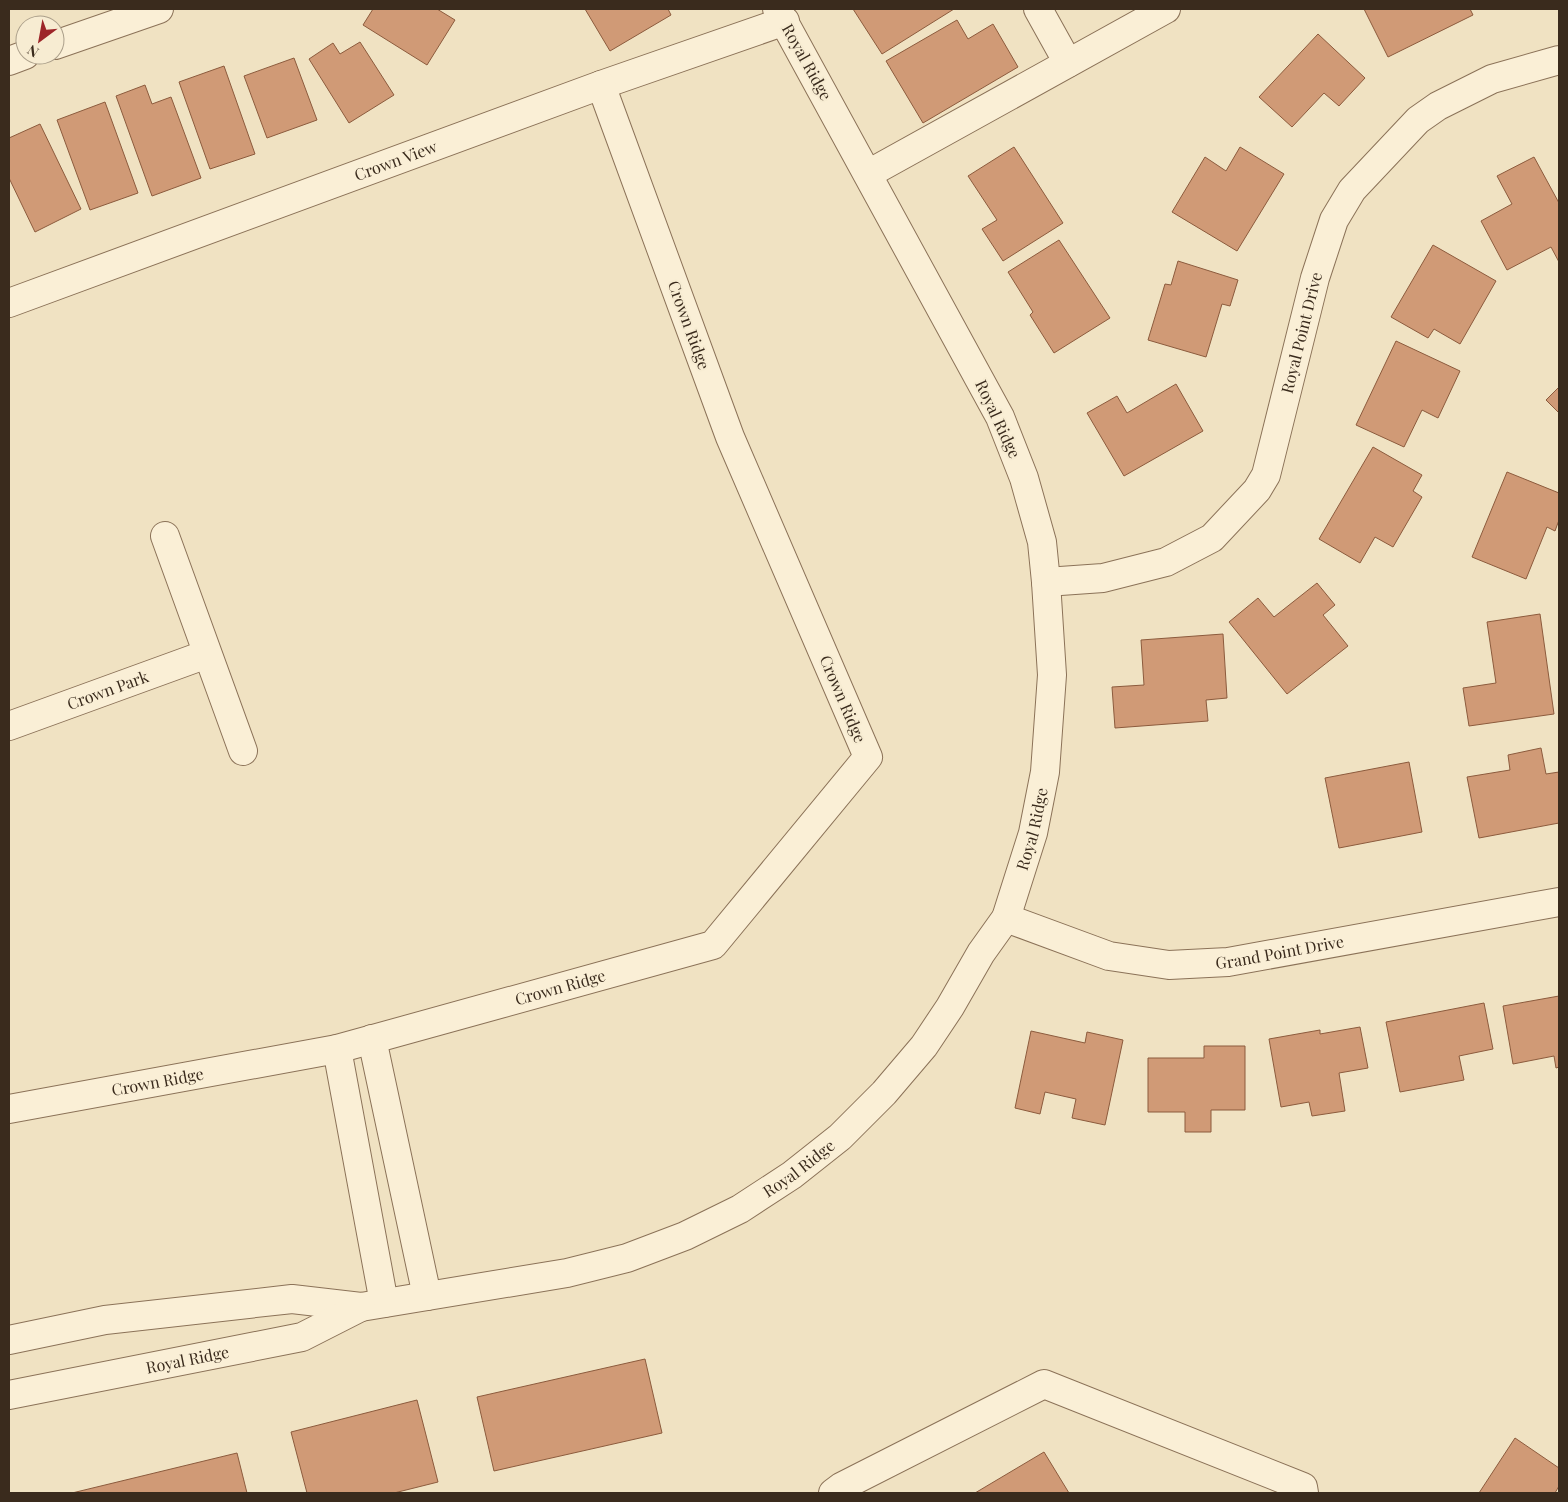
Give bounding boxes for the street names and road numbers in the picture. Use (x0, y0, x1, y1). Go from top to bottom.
street label: Royal Ridge (778, 20, 837, 104)
street label: Crown View (351, 135, 440, 185)
street label: Royal Point Drive (1276, 269, 1326, 395)
street label: Crown Ridge (664, 278, 715, 372)
street label: Royal Ridge (971, 376, 1026, 461)
street label: Crown Ridge (816, 652, 871, 746)
street label: Crown Park (64, 665, 151, 714)
street label: Royal Ridge (1011, 786, 1052, 873)
street label: Grand Point Drive (1215, 930, 1345, 973)
street label: Crown Ridge (512, 964, 608, 1009)
street label: Crown Ridge (110, 1063, 205, 1100)
street label: Royal Ridge (758, 1134, 838, 1201)
street label: Royal Ridge (144, 1341, 231, 1378)

